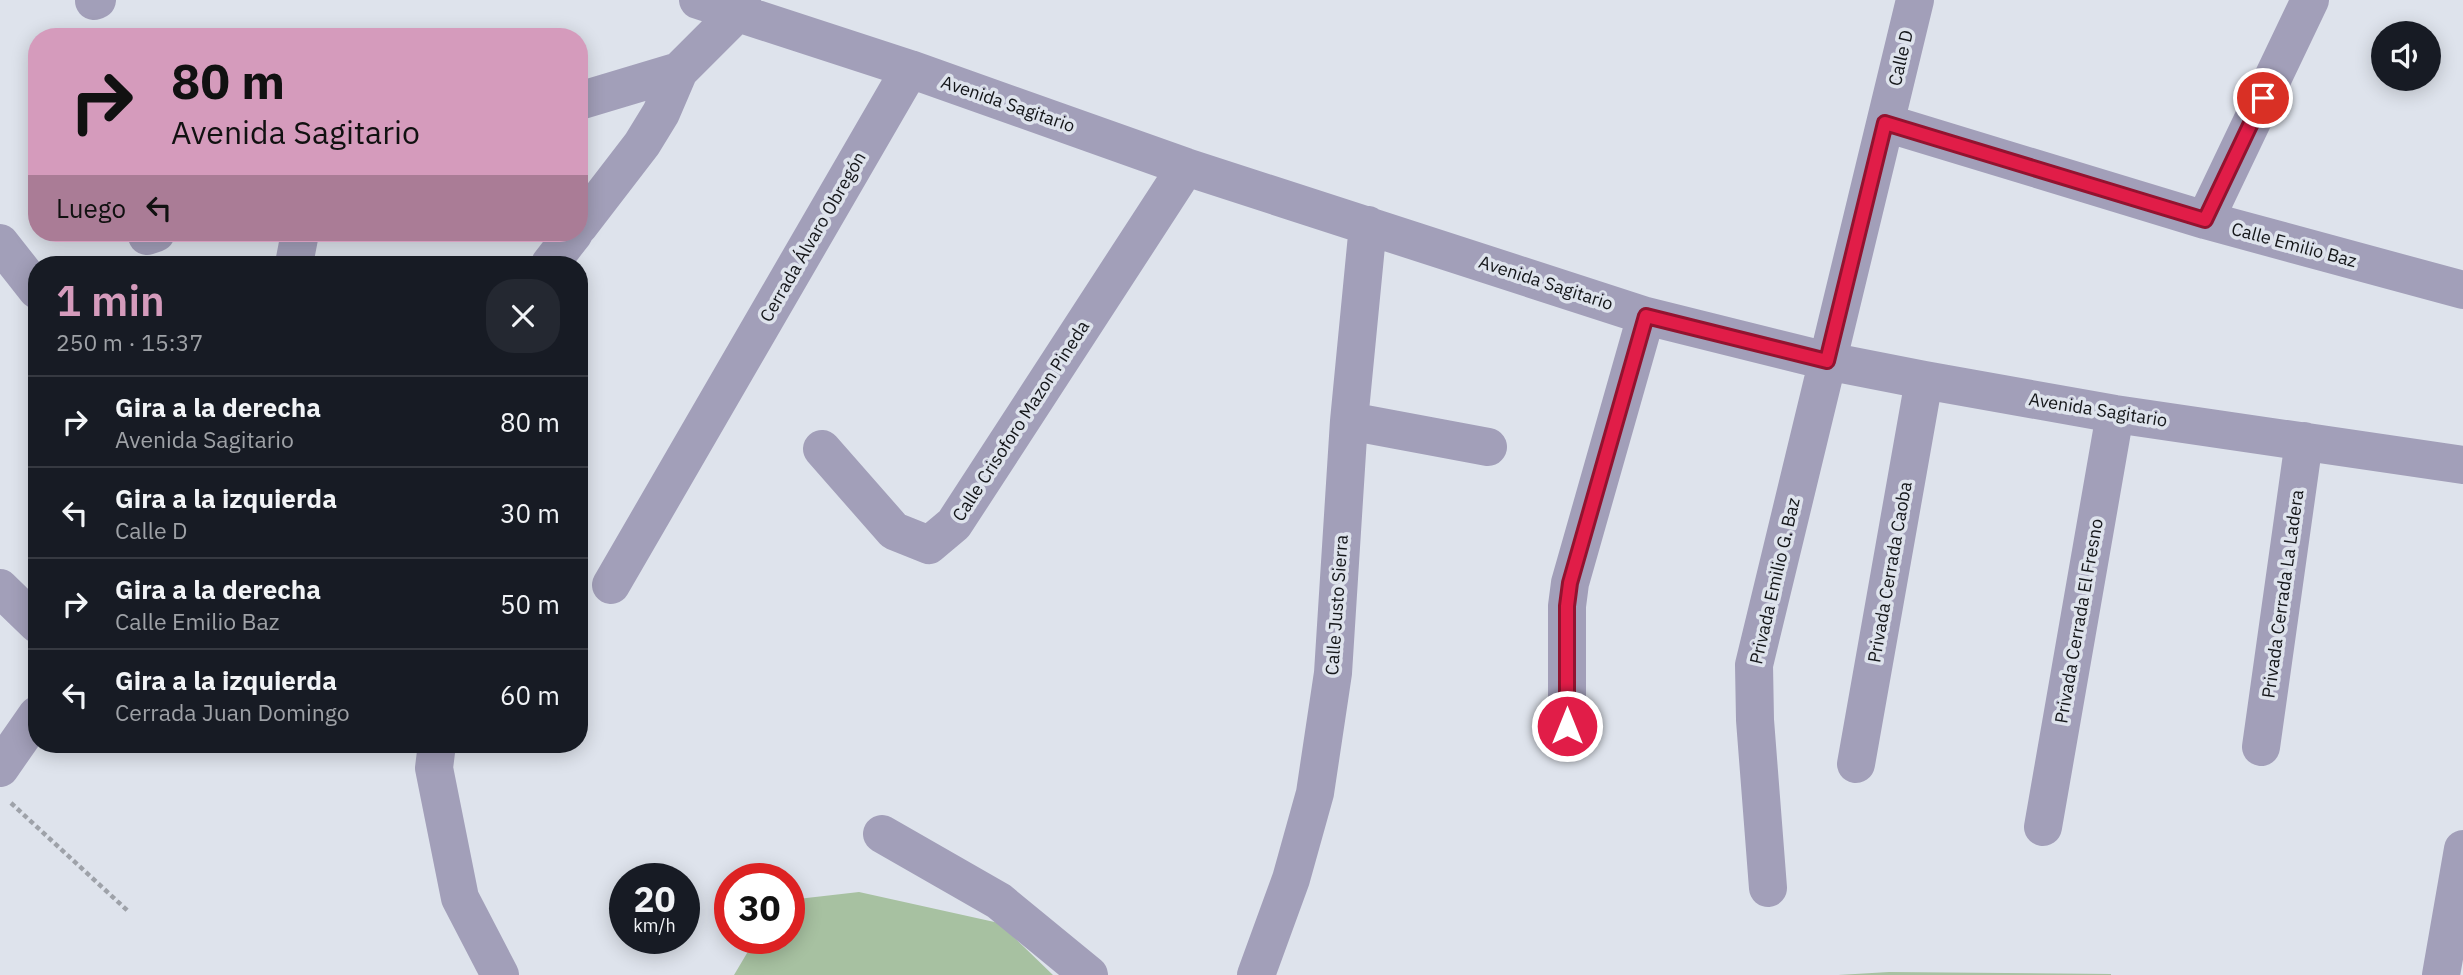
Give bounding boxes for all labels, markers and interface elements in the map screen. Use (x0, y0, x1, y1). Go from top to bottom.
map controls (2371, 21, 2441, 91)
button: sound (2371, 21, 2441, 91)
street label: Calle D (1883, 28, 1918, 88)
text: 80 m (171, 49, 285, 112)
icon: right (56, 56, 147, 147)
pin (2233, 68, 2293, 128)
street label: Avenida Sagitario (938, 70, 1078, 137)
icon: arrive (2244, 79, 2282, 117)
text: Avenida Sagitario (171, 111, 420, 153)
street label: Cerrada Álvaro Obregón (754, 148, 871, 326)
icon: left (140, 189, 178, 227)
text: Luego (56, 191, 126, 225)
street label: Calle Emilio Baz (2229, 217, 2359, 272)
street label: Avenida Sagitario (1476, 250, 1616, 315)
text: 1 min (56, 273, 165, 328)
button: close (486, 279, 560, 353)
street label: Calle Crisoforo Mazon Pineda (947, 316, 1094, 525)
text: 250 m · 15:37 (56, 327, 203, 357)
street label: Avenida Sagitario (2027, 387, 2169, 432)
text: Gira a la derecha (115, 390, 321, 424)
icon: right (56, 403, 94, 441)
text: 80 m (500, 405, 560, 439)
text: Avenida Sagitario (115, 424, 294, 454)
street label: Privada Cerrada Caoba (1862, 479, 1917, 664)
text: Gira a la izquierda (115, 481, 337, 515)
street label: Privada Cerrada La Ladera (2256, 488, 2309, 700)
icon: left (56, 494, 94, 532)
street label: Privada Emilio G. Baz (1744, 495, 1805, 666)
text: 30 m (500, 496, 560, 530)
text: Calle D (115, 515, 187, 545)
street label: Privada Cerrada El Fresno (2049, 517, 2108, 725)
street label: Calle Justo Sierra (1320, 534, 1353, 676)
text: Gira a la derecha (115, 572, 321, 606)
icon: right (56, 585, 94, 623)
text: 50 m (500, 587, 560, 621)
text: Calle Emilio Baz (115, 606, 280, 636)
text: Gira a la izquierda (115, 663, 337, 697)
icon: left (56, 676, 94, 714)
text: 60 m (500, 678, 560, 712)
position arrow (1530, 689, 1604, 763)
text: Cerrada Juan Domingo (115, 697, 350, 727)
speed limit sign: 30 (714, 863, 805, 954)
text: 20 (633, 876, 676, 922)
text: km/h (633, 914, 676, 937)

